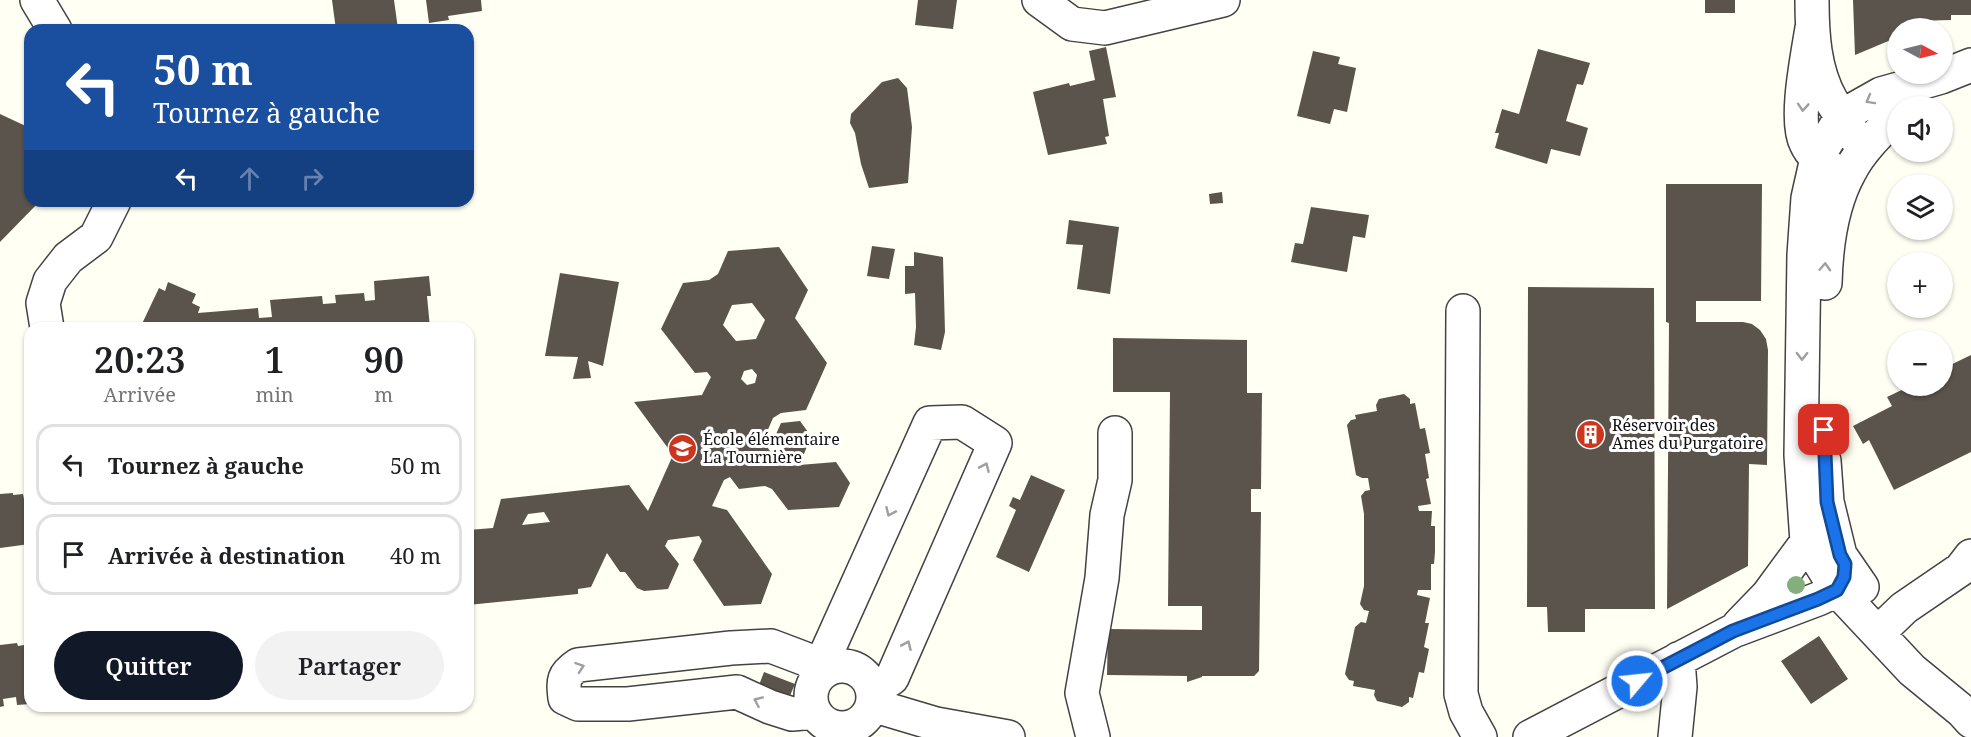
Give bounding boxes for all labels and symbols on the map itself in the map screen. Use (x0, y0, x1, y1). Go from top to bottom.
north arrow (1887, 18, 1953, 84)
one-way arrow (1866, 93, 1877, 104)
one-way arrow (1796, 103, 1809, 112)
one-way arrow (1819, 263, 1832, 272)
one-way arrow (1796, 351, 1808, 360)
pin (1798, 404, 1849, 455)
place label: Réservoir des Ames du Purgatoire (1612, 414, 1764, 454)
building icon: Réservoir des Ames du Purgatoire (1575, 418, 1607, 450)
place label: École élémentaire La Tournière (703, 428, 840, 468)
school or university icon: École élémentaire La Tournière (666, 432, 698, 464)
one-way arrow (978, 462, 990, 473)
one-way arrow (885, 506, 897, 517)
one-way arrow (899, 641, 911, 652)
position arrow (1605, 649, 1669, 713)
one-way arrow (574, 662, 585, 674)
one-way arrow (753, 697, 764, 709)

